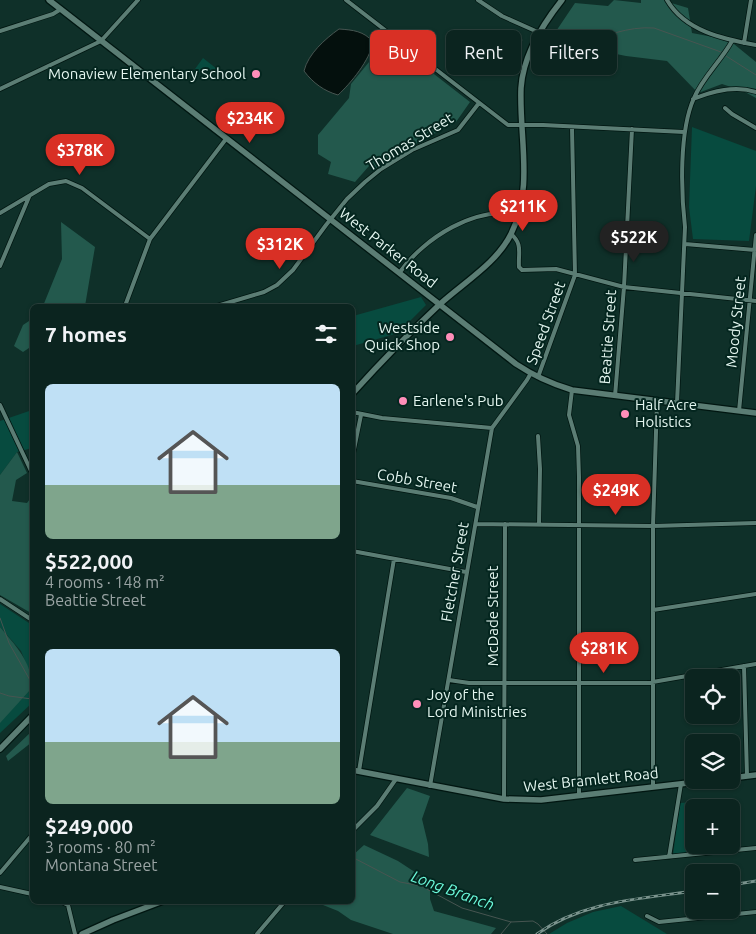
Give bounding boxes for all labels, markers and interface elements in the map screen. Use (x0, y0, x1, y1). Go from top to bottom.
chip: Buy (370, 30, 436, 75)
chip: Rent (446, 30, 521, 75)
chip: Filters (531, 30, 617, 75)
place label: Monaview Elementary School (48, 65, 246, 82)
marker: Monaview Elementary School (250, 68, 262, 80)
pin: $234K (215, 102, 285, 144)
text: $234K (227, 109, 273, 127)
street label: Thomas Street (363, 109, 456, 174)
pin: $378K (45, 134, 115, 176)
text: $378K (57, 141, 103, 159)
pin: $211K (488, 190, 558, 232)
text: $211K (500, 197, 546, 215)
street label: West Parker Road (336, 204, 441, 291)
pin: $522K (599, 220, 669, 263)
pin: $312K (245, 228, 315, 270)
text: $522K (611, 228, 657, 246)
text: $312K (257, 235, 303, 253)
street label: Moody Street (722, 275, 749, 369)
street label: Speed Street (523, 279, 568, 367)
street label: Beattie Street (596, 289, 619, 385)
place label: Westside Quick Shop (364, 319, 440, 353)
icon: filters (312, 320, 340, 348)
text: 7 homes (45, 322, 127, 346)
marker: Westside Quick Shop (444, 331, 456, 343)
place label: Earlene's Pub (413, 392, 504, 409)
marker: Earlene's Pub (397, 395, 409, 407)
place label: Half Acre Holistics (635, 396, 697, 430)
marker: Half Acre Holistics (619, 408, 631, 420)
icon: home (148, 417, 238, 507)
street label: Cobb Street (376, 465, 458, 496)
pin: $249K (581, 474, 651, 516)
text: $249K (593, 481, 639, 499)
street label: Fletcher Street (437, 521, 472, 623)
text: $522,000 (45, 549, 133, 573)
street label: McDade Street (484, 566, 501, 666)
text: 4 rooms · 148 m² (45, 573, 165, 591)
text: Beattie Street (45, 591, 146, 609)
pin: $281K (569, 632, 639, 674)
text: $281K (581, 639, 627, 657)
map controls (685, 669, 740, 919)
button: locate (685, 669, 740, 724)
icon: home (148, 682, 238, 772)
place label: Joy of the Lord Ministries (427, 686, 527, 720)
marker: Joy of the Lord Ministries (411, 698, 423, 710)
button: layers (685, 734, 740, 789)
street label: West Bramlett Road (523, 764, 659, 795)
button: + (685, 799, 740, 854)
text: $249,000 (45, 814, 133, 838)
text: 3 rooms · 80 m² (45, 838, 156, 856)
text: Montana Street (45, 856, 158, 874)
button: − (685, 864, 740, 919)
water label: Long Branch (409, 867, 497, 913)

